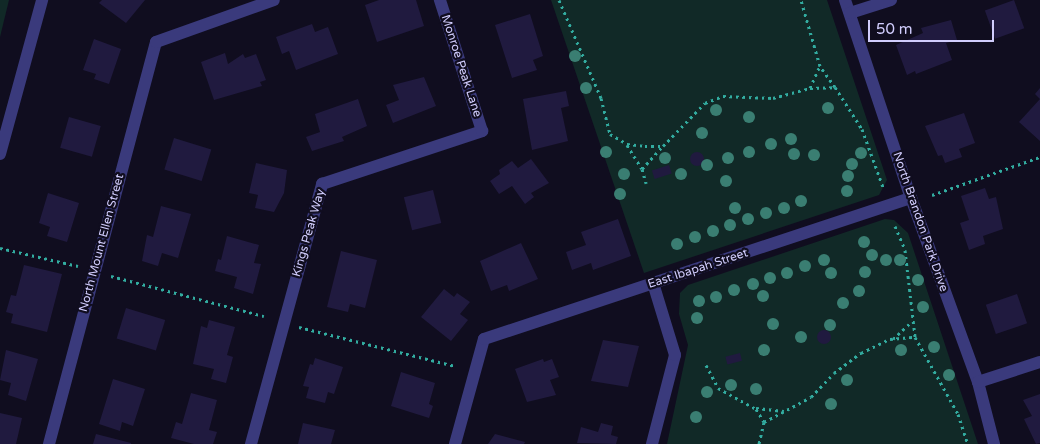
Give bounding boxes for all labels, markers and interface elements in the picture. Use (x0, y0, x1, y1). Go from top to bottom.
scale bar (870, 10, 996, 42)
street label: Monroe Peak Lane (438, 13, 484, 119)
text: 50 m (876, 20, 913, 38)
street label: North Brandon Park Drive (889, 150, 951, 294)
street label: North Mount Ellen Street (77, 172, 127, 314)
street label: Kings Peak Way (290, 187, 328, 279)
street label: East Ibapah Street (646, 246, 750, 292)

